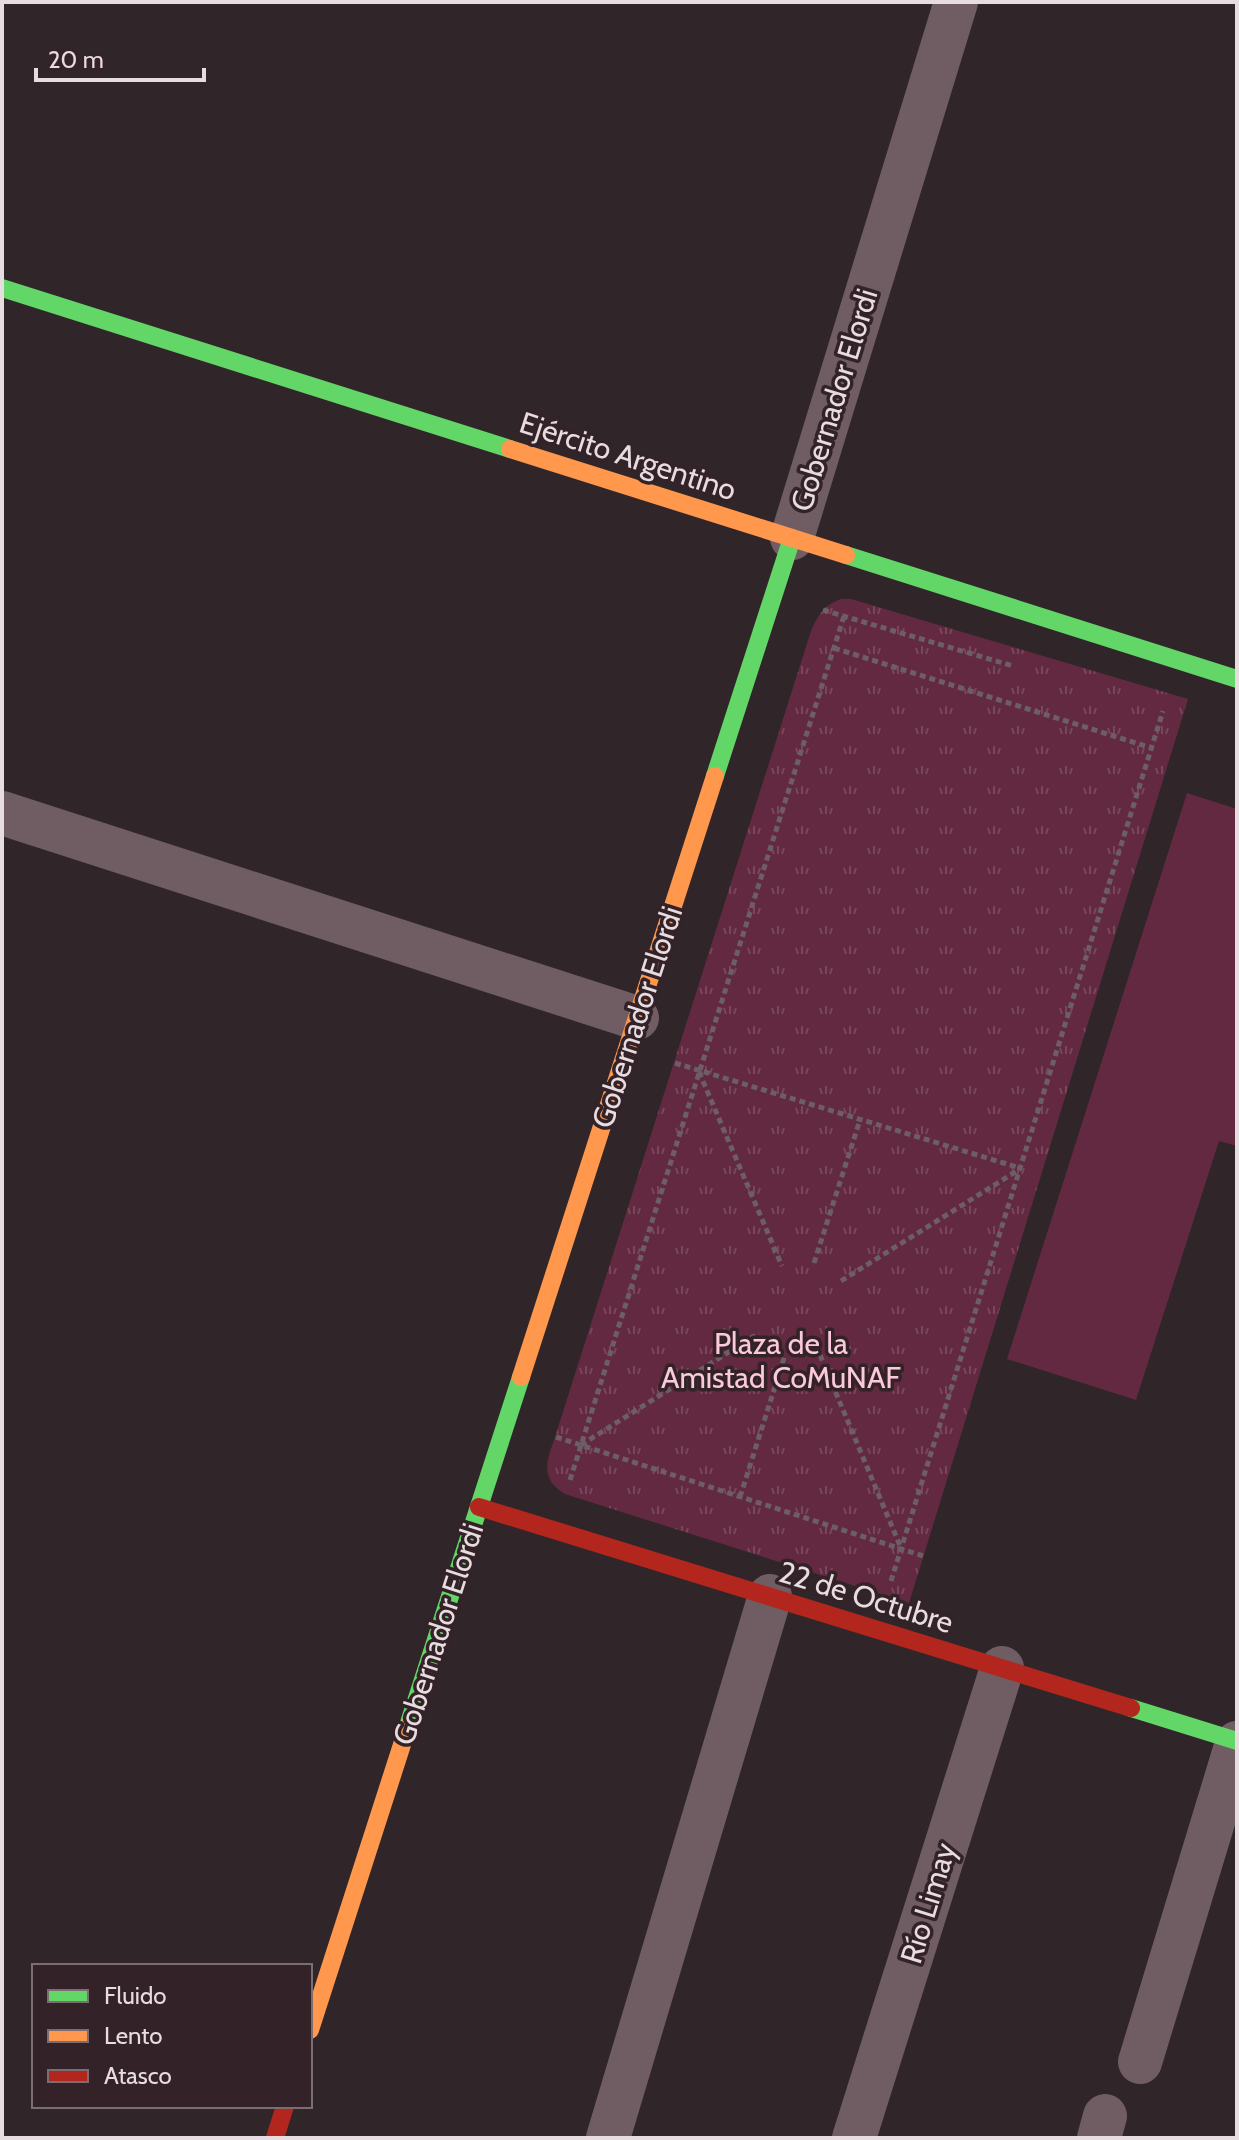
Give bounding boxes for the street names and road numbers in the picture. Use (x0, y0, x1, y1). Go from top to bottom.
street label: Gobernador Elordi (783, 284, 885, 516)
street label: Ejército Argentino (515, 404, 741, 508)
street label: Gobernador Elordi (584, 902, 690, 1132)
street label: Gobernador Elordi (385, 1519, 491, 1749)
street label: 22 de Octubre (774, 1553, 958, 1641)
street label: Río Limay (892, 1838, 964, 1968)

